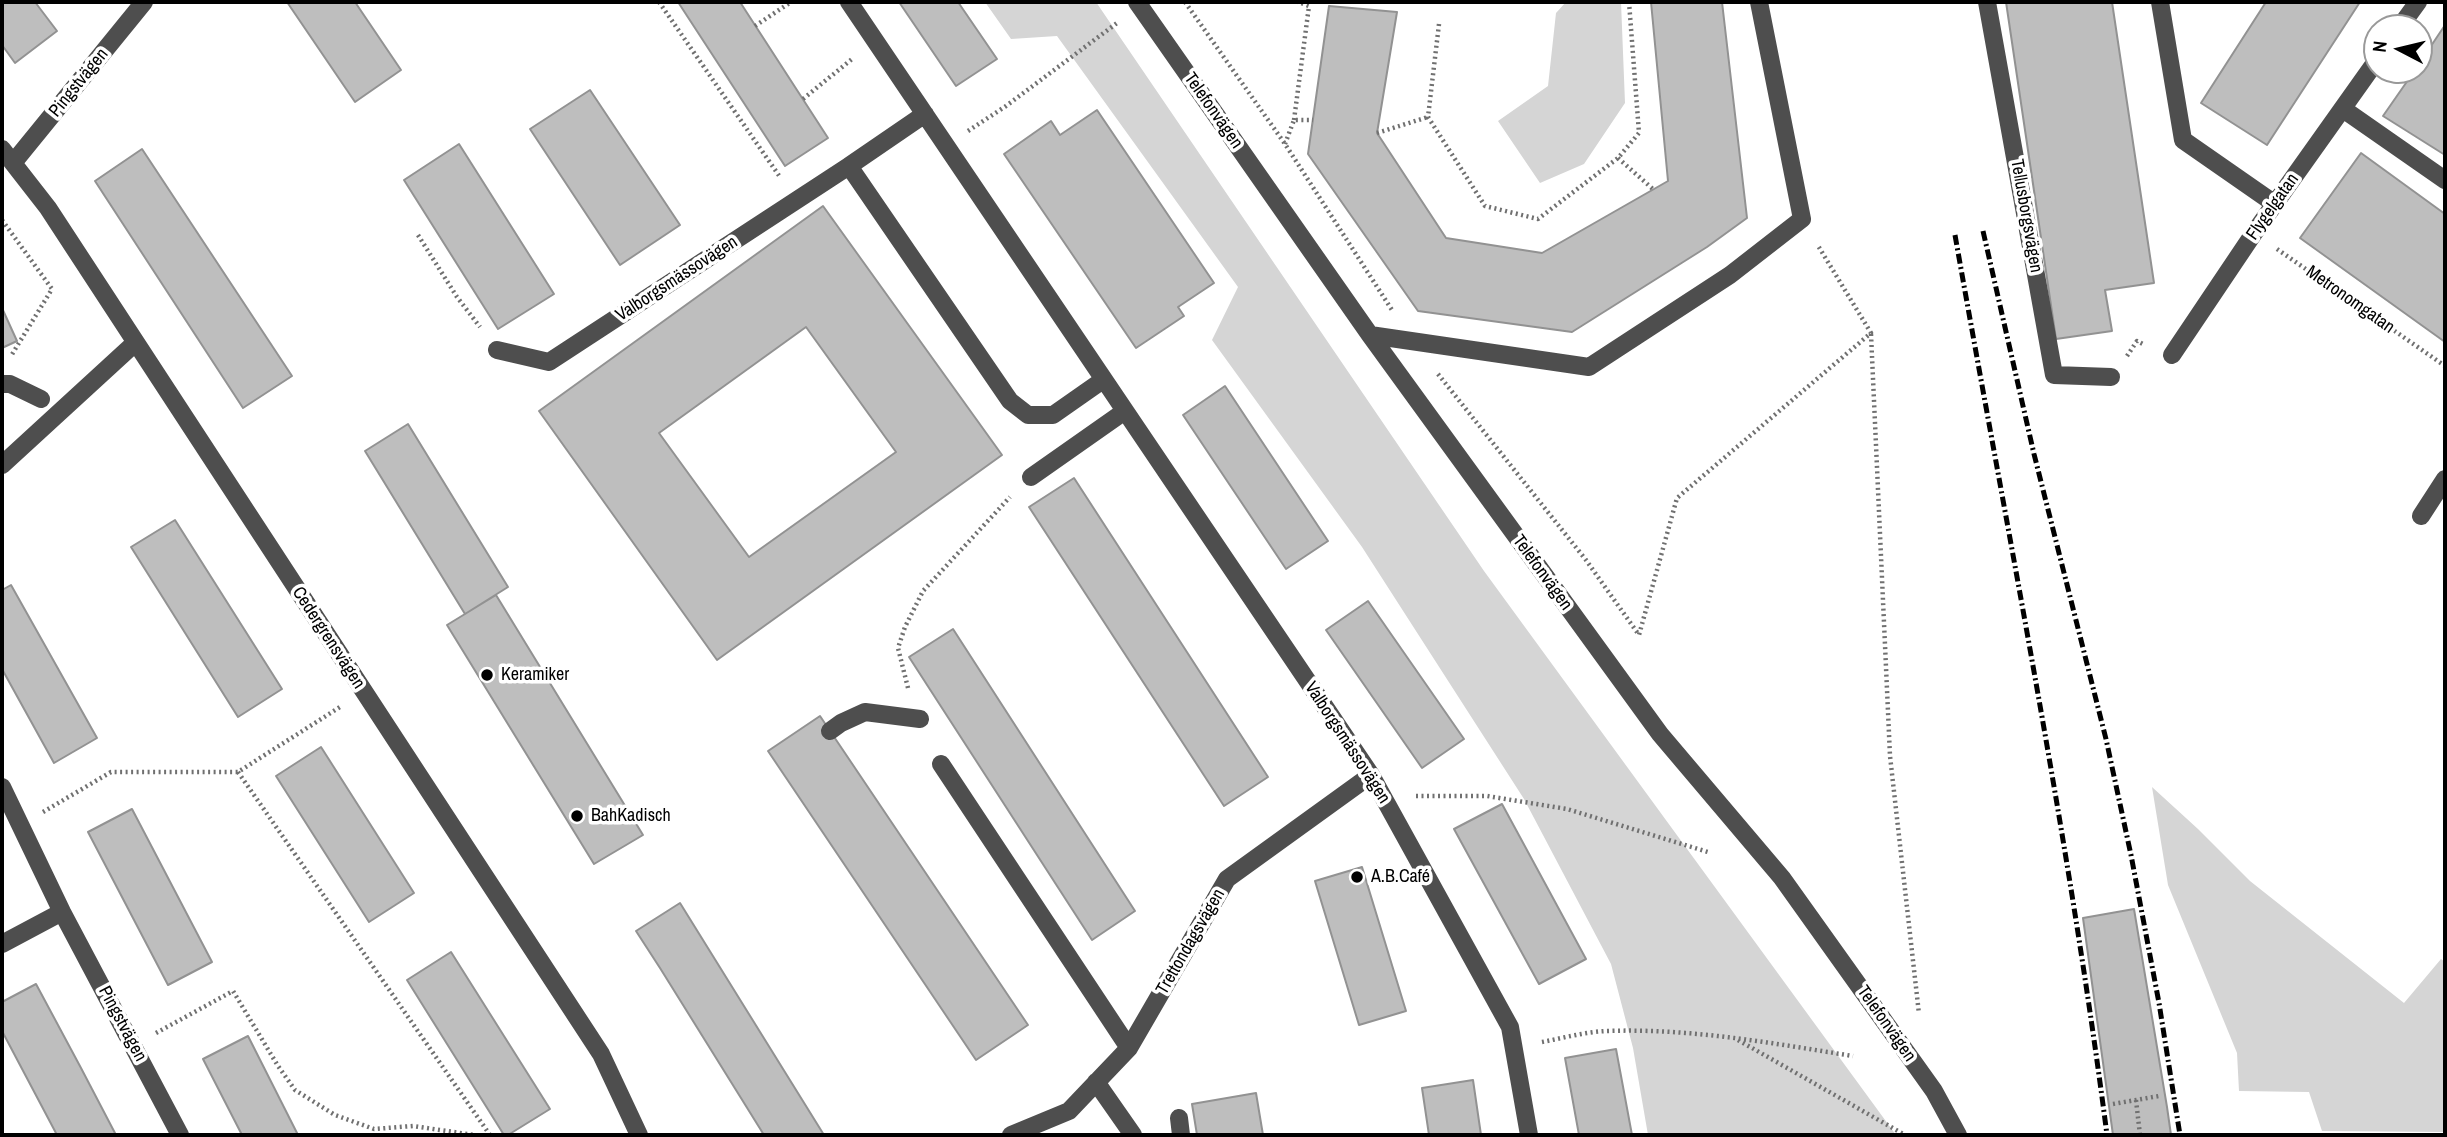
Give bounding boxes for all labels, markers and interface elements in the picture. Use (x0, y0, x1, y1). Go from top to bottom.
north arrow (2363, 14, 2433, 84)
text: N (2366, 40, 2393, 54)
street label: Pingstvägen (45, 44, 113, 122)
street label: Telefonvägen (1179, 69, 1247, 153)
street label: Tellusborgsvägen (2005, 158, 2047, 274)
street label: Flygelgatan (2242, 170, 2304, 244)
street label: Valborgsmässovägen (612, 232, 742, 326)
street label: Metronomgatan (2301, 262, 2399, 338)
street label: Telefonvägen (1507, 531, 1577, 615)
street label: Cedergrensvägen (287, 583, 369, 693)
place label: Keramiker (501, 664, 569, 686)
marker: Keramiker (479, 667, 495, 683)
street label: Valborgsmässovägen (1300, 678, 1394, 808)
place label: BahKadisch (591, 805, 671, 827)
marker: BahKadisch (569, 808, 585, 824)
place label: A.B.Café (1371, 866, 1430, 888)
marker: A.B.Café (1349, 869, 1365, 885)
street label: Trettondagsvägen (1152, 885, 1230, 999)
street label: Telefonvägen (1852, 982, 1920, 1066)
street label: Pingstvägen (93, 983, 151, 1065)

